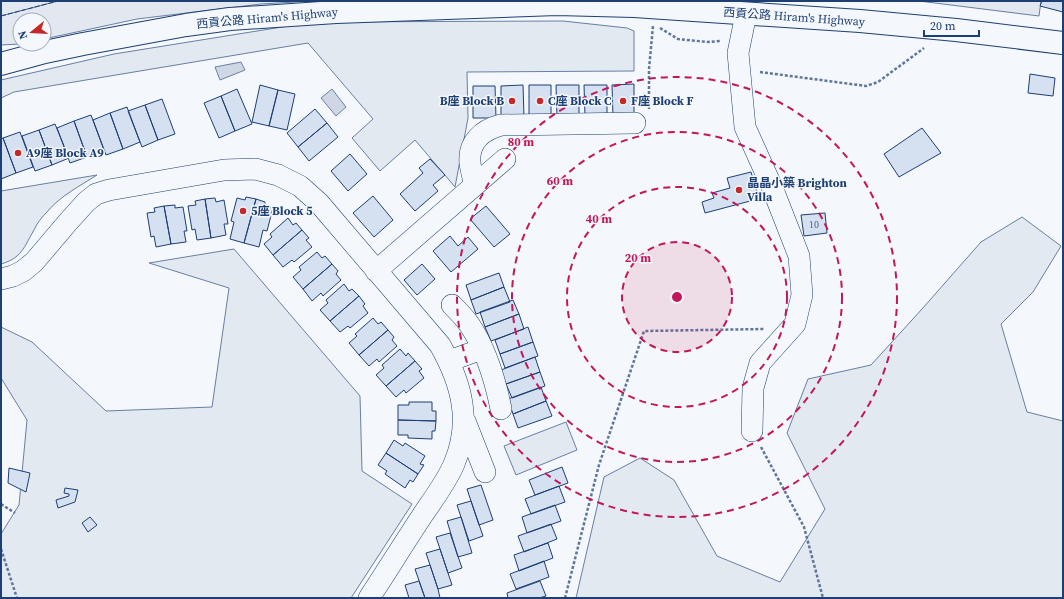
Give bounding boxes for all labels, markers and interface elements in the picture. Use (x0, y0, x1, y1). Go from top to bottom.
street label: 西貢公路 Hiram's Highway (196, 4, 339, 32)
street label: 西貢公路 Hiram's Highway (723, 4, 866, 30)
north arrow (12, 12, 52, 52)
scale bar (924, 12, 979, 38)
text: 20 m (930, 18, 956, 34)
text: N (15, 29, 31, 41)
place label: B座 Block B (440, 93, 504, 109)
place label: C座 Block C (548, 93, 612, 109)
place label: F座 Block F (631, 93, 694, 109)
marker: B座 Block B (507, 96, 517, 106)
marker: C座 Block C (535, 96, 545, 106)
marker: F座 Block F (618, 96, 628, 106)
text: 80 m (508, 134, 534, 150)
place label: A9座 Block A9 (26, 145, 104, 161)
marker: A9座 Block A9 (13, 148, 23, 158)
text: 60 m (547, 173, 573, 189)
place label: 晶晶小築 Brighton Villa (747, 175, 848, 205)
marker: 晶晶小築 Brighton Villa (734, 185, 744, 195)
place label: 5座 Block 5 (251, 203, 313, 219)
marker: 5座 Block 5 (238, 206, 248, 216)
text: 40 m (586, 211, 612, 227)
house number: 10 (809, 218, 819, 231)
text: 20 m (625, 250, 651, 266)
centre of rings (670, 290, 684, 304)

